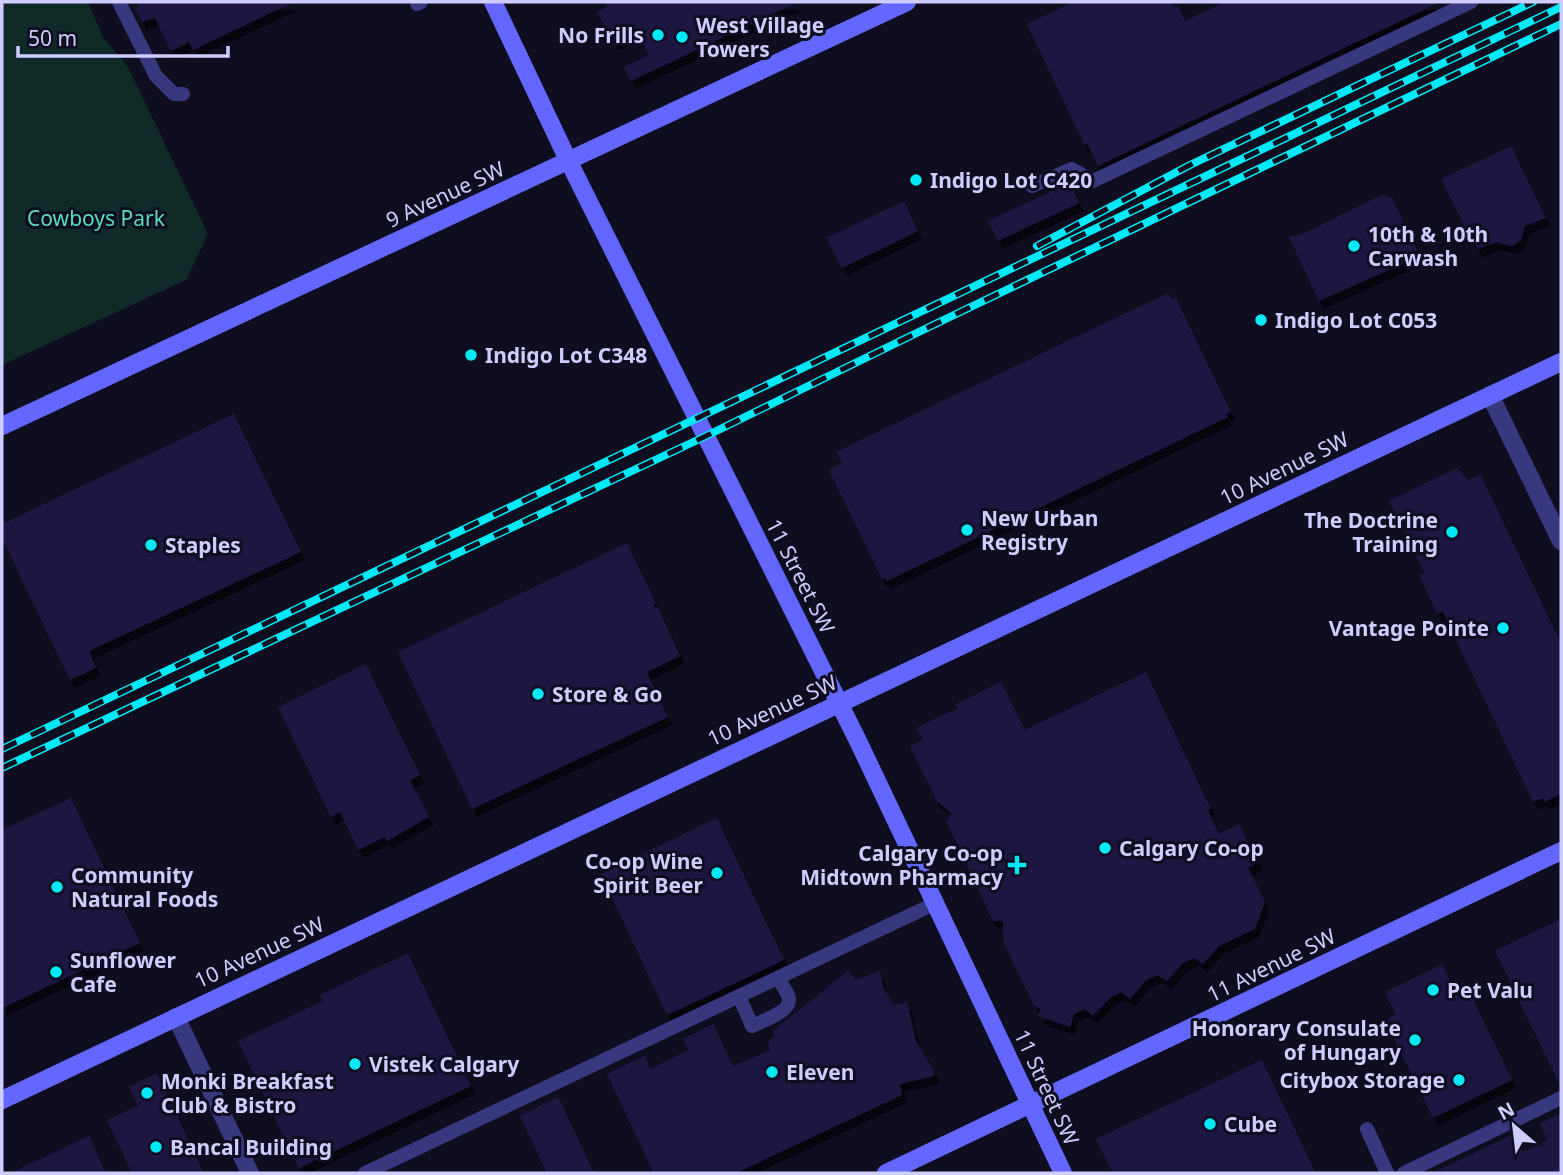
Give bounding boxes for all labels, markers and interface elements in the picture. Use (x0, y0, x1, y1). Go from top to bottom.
place label: West Village Towers (696, 11, 824, 63)
scale bar (18, 14, 228, 58)
place label: No Frills (558, 21, 644, 49)
text: 50 m (28, 24, 77, 52)
marker: No Frills (650, 27, 666, 43)
marker: West Village Towers (674, 29, 690, 45)
street label: 9 Avenue SW (381, 154, 509, 234)
place label: Indigo Lot C420 (930, 166, 1092, 194)
marker: Indigo Lot C420 (908, 172, 924, 188)
park label: Cowboys Park (27, 204, 166, 232)
place label: 10th & 10th Carwash (1368, 220, 1488, 272)
marker: 10th & 10th Carwash (1346, 238, 1362, 254)
place label: Indigo Lot C053 (1275, 306, 1437, 334)
marker: Indigo Lot C053 (1253, 312, 1269, 328)
place label: Indigo Lot C348 (485, 341, 647, 369)
marker: Indigo Lot C348 (463, 347, 479, 363)
street label: 10 Avenue SW (1215, 425, 1353, 511)
place label: New Urban Registry (981, 504, 1098, 556)
place label: The Doctrine Training (1304, 506, 1438, 558)
street label: 11 Street SW (760, 514, 842, 638)
marker: New Urban Registry (959, 522, 975, 538)
marker: The Doctrine Training (1444, 524, 1460, 540)
place label: Staples (165, 531, 241, 559)
marker: Staples (143, 537, 159, 553)
place label: Vantage Pointe (1329, 614, 1489, 642)
marker: Vantage Pointe (1495, 620, 1511, 636)
street label: 10 Avenue SW (703, 668, 842, 752)
place label: Store & Go (552, 680, 662, 708)
marker: Store & Go (530, 686, 546, 702)
place label: Calgary Co-op (1119, 834, 1264, 862)
place label: Calgary Co-op Midtown Pharmacy (800, 839, 1003, 891)
marker: Calgary Co-op (1097, 840, 1113, 856)
place label: Co-op Wine Spirit Beer (585, 847, 704, 899)
marker: Calgary Co-op Midtown Pharmacy (1009, 857, 1025, 873)
place label: Community Natural Foods (71, 861, 218, 913)
marker: Co-op Wine Spirit Beer (709, 865, 725, 881)
marker: Community Natural Foods (49, 879, 65, 895)
street label: 10 Avenue SW (190, 910, 329, 994)
street label: 11 Avenue SW (1202, 922, 1340, 1008)
place label: Sunflower Cafe (70, 946, 177, 998)
marker: Sunflower Cafe (48, 964, 64, 980)
place label: Pet Valu (1447, 976, 1533, 1004)
marker: Pet Valu (1425, 982, 1441, 998)
place label: Honorary Consulate of Hungary (1192, 1014, 1401, 1066)
street label: 11 Street SW (1008, 1025, 1086, 1150)
marker: Honorary Consulate of Hungary (1407, 1032, 1423, 1048)
place label: Vistek Calgary (369, 1050, 519, 1078)
marker: Vistek Calgary (347, 1056, 363, 1072)
place label: Eleven (786, 1058, 854, 1086)
marker: Eleven (764, 1064, 780, 1080)
place label: Citybox Storage (1279, 1066, 1445, 1094)
place label: Monki Breakfast Club & Bistro (161, 1067, 334, 1119)
marker: Citybox Storage (1451, 1072, 1467, 1088)
marker: Monki Breakfast Club & Bistro (139, 1085, 155, 1101)
north arrow (1479, 1091, 1549, 1161)
text: N (1493, 1096, 1519, 1126)
place label: Cube (1224, 1110, 1277, 1138)
marker: Cube (1202, 1116, 1218, 1132)
place label: Bancal Building (170, 1133, 332, 1161)
marker: Bancal Building (148, 1139, 164, 1155)

